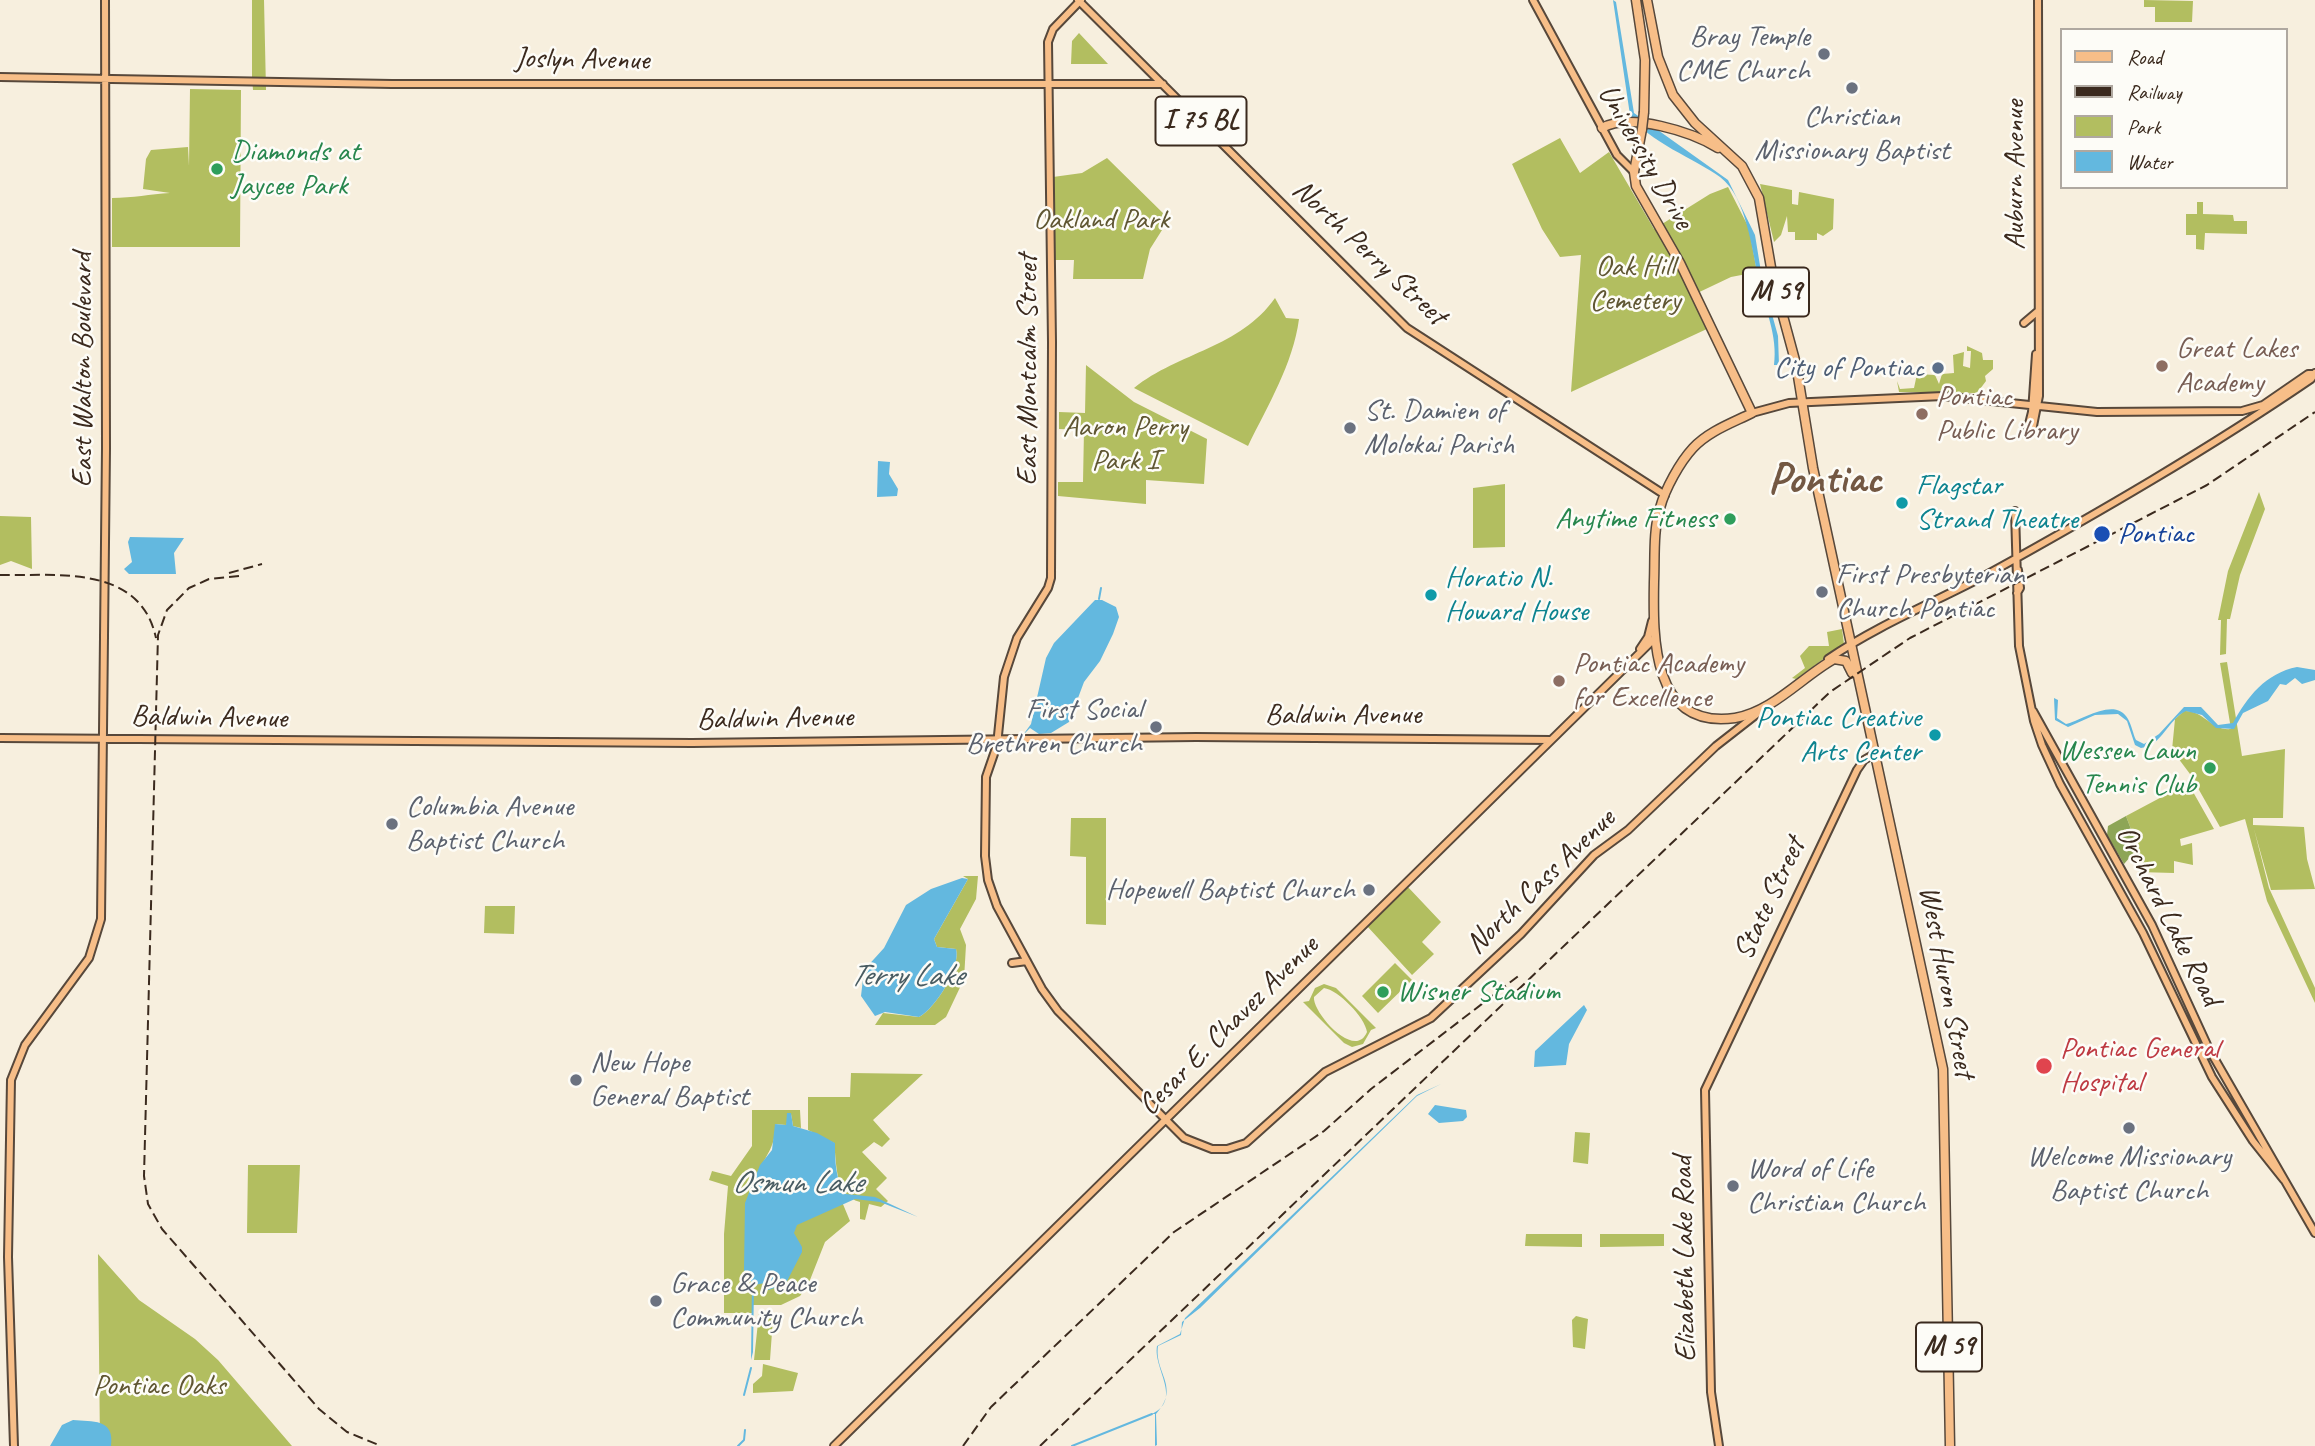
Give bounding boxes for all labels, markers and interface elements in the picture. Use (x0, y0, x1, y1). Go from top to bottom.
place label: Bray Temple CME Church (1676, 19, 1810, 90)
legend (2060, 28, 2287, 189)
street label: Joslyn Avenue (514, 41, 650, 79)
text: Road (2127, 44, 2162, 70)
marker: Bray Temple CME Church (1816, 46, 1832, 62)
street label: University Drive (1589, 78, 1701, 236)
text: Railway (2127, 79, 2181, 105)
marker: Christian Missionary Baptist (1844, 80, 1860, 96)
road number: I 75 BL (1156, 96, 1246, 146)
place label: Christian Missionary Baptist (1755, 99, 1949, 170)
street label: Auburn Avenue (1997, 100, 2033, 250)
text: Park (2127, 114, 2160, 140)
place label: Diamonds at Jaycee Park (231, 134, 360, 204)
text: Water (2127, 149, 2173, 175)
marker: Diamonds at Jaycee Park (209, 161, 225, 177)
street label: North Perry Street (1284, 172, 1454, 334)
park label: Oakland Park (1033, 202, 1169, 238)
park label: Oak Hill Cemetery (1589, 249, 1681, 320)
street label: East Walton Boulevard (65, 252, 101, 488)
street label: East Montcalm Street (1010, 254, 1046, 486)
road number: M 59 (1743, 268, 1809, 316)
place label: Great Lakes Academy (2176, 331, 2297, 402)
place label: City of Pontiac (1774, 350, 1924, 386)
marker: Great Lakes Academy (2154, 358, 2170, 374)
marker: City of Pontiac (1930, 360, 1946, 376)
place label: Pontiac Public Library (1936, 379, 2078, 449)
place label: St. Damien of Molokai Parish (1364, 393, 1514, 463)
marker: Pontiac Public Library (1914, 406, 1930, 422)
park label: Aaron Perry Park I (1062, 409, 1188, 480)
marker: St. Damien of Molokai Parish (1342, 420, 1358, 436)
district label: Pontiac (1768, 454, 1882, 506)
place label: Flagstar Strand Theatre (1916, 468, 2078, 538)
marker: Flagstar Strand Theatre (1894, 495, 1910, 511)
place label: Anytime Fitness (1555, 501, 1716, 537)
marker: Anytime Fitness (1722, 511, 1738, 527)
place label: Pontiac (2118, 516, 2194, 552)
marker: Pontiac (2092, 524, 2112, 544)
place label: First Presbyterian Church Pontiac (1836, 557, 2024, 628)
place label: Horatio N. Howard House (1445, 560, 1588, 630)
marker: First Presbyterian Church Pontiac (1814, 584, 1830, 600)
marker: Horatio N. Howard House (1423, 587, 1439, 603)
place label: Pontiac Academy for Excellence (1573, 646, 1744, 716)
marker: Pontiac Academy for Excellence (1551, 673, 1567, 689)
place label: First Social Brethren Church (966, 692, 1142, 762)
street label: Baldwin Avenue (1265, 697, 1421, 733)
street label: Baldwin Avenue (131, 699, 287, 737)
street label: Baldwin Avenue (697, 700, 853, 738)
place label: Pontiac Creative Arts Center (1756, 700, 1921, 770)
marker: First Social Brethren Church (1148, 719, 1164, 735)
marker: Pontiac Creative Arts Center (1927, 727, 1943, 743)
place label: Wessen Lawn Tennis Club (2059, 733, 2196, 804)
marker: Wessen Lawn Tennis Club (2202, 760, 2218, 776)
place label: Columbia Avenue Baptist Church (406, 789, 573, 860)
street label: North Cass Avenue (1459, 802, 1623, 962)
marker: Columbia Avenue Baptist Church (384, 816, 400, 832)
street label: Orchard Lake Road (2107, 820, 2229, 1012)
street label: State Street (1726, 832, 1814, 966)
place label: Hopewell Baptist Church (1106, 872, 1355, 908)
marker: Hopewell Baptist Church (1361, 882, 1377, 898)
street label: West Huron Street (1910, 883, 1982, 1081)
street label: Cesar E. Chavez Avenue (1131, 928, 1327, 1124)
water label: Terry Lake (849, 958, 963, 996)
place label: Wisner Stadium (1397, 974, 1560, 1010)
marker: Wisner Stadium (1375, 984, 1391, 1000)
place label: Pontiac General Hospital (2060, 1031, 2219, 1102)
place label: New Hope General Baptist (590, 1045, 749, 1116)
marker: Pontiac General Hospital (2034, 1056, 2054, 1076)
marker: New Hope General Baptist (568, 1072, 584, 1088)
marker: Welcome Missionary Baptist Church (2121, 1120, 2137, 1136)
place label: Welcome Missionary Baptist Church (2027, 1139, 2231, 1210)
place label: Word of Life Christian Church (1747, 1151, 1925, 1222)
street label: Elizabeth Lake Road (1665, 1156, 1705, 1362)
water label: Osmun Lake (732, 1165, 862, 1203)
marker: Word of Life Christian Church (1725, 1178, 1741, 1194)
place label: Grace & Peace Community Church (670, 1266, 863, 1336)
marker: Grace & Peace Community Church (648, 1293, 664, 1309)
road number: M 59 (1916, 1322, 1982, 1372)
park label: Pontiac Oaks (93, 1368, 225, 1404)

